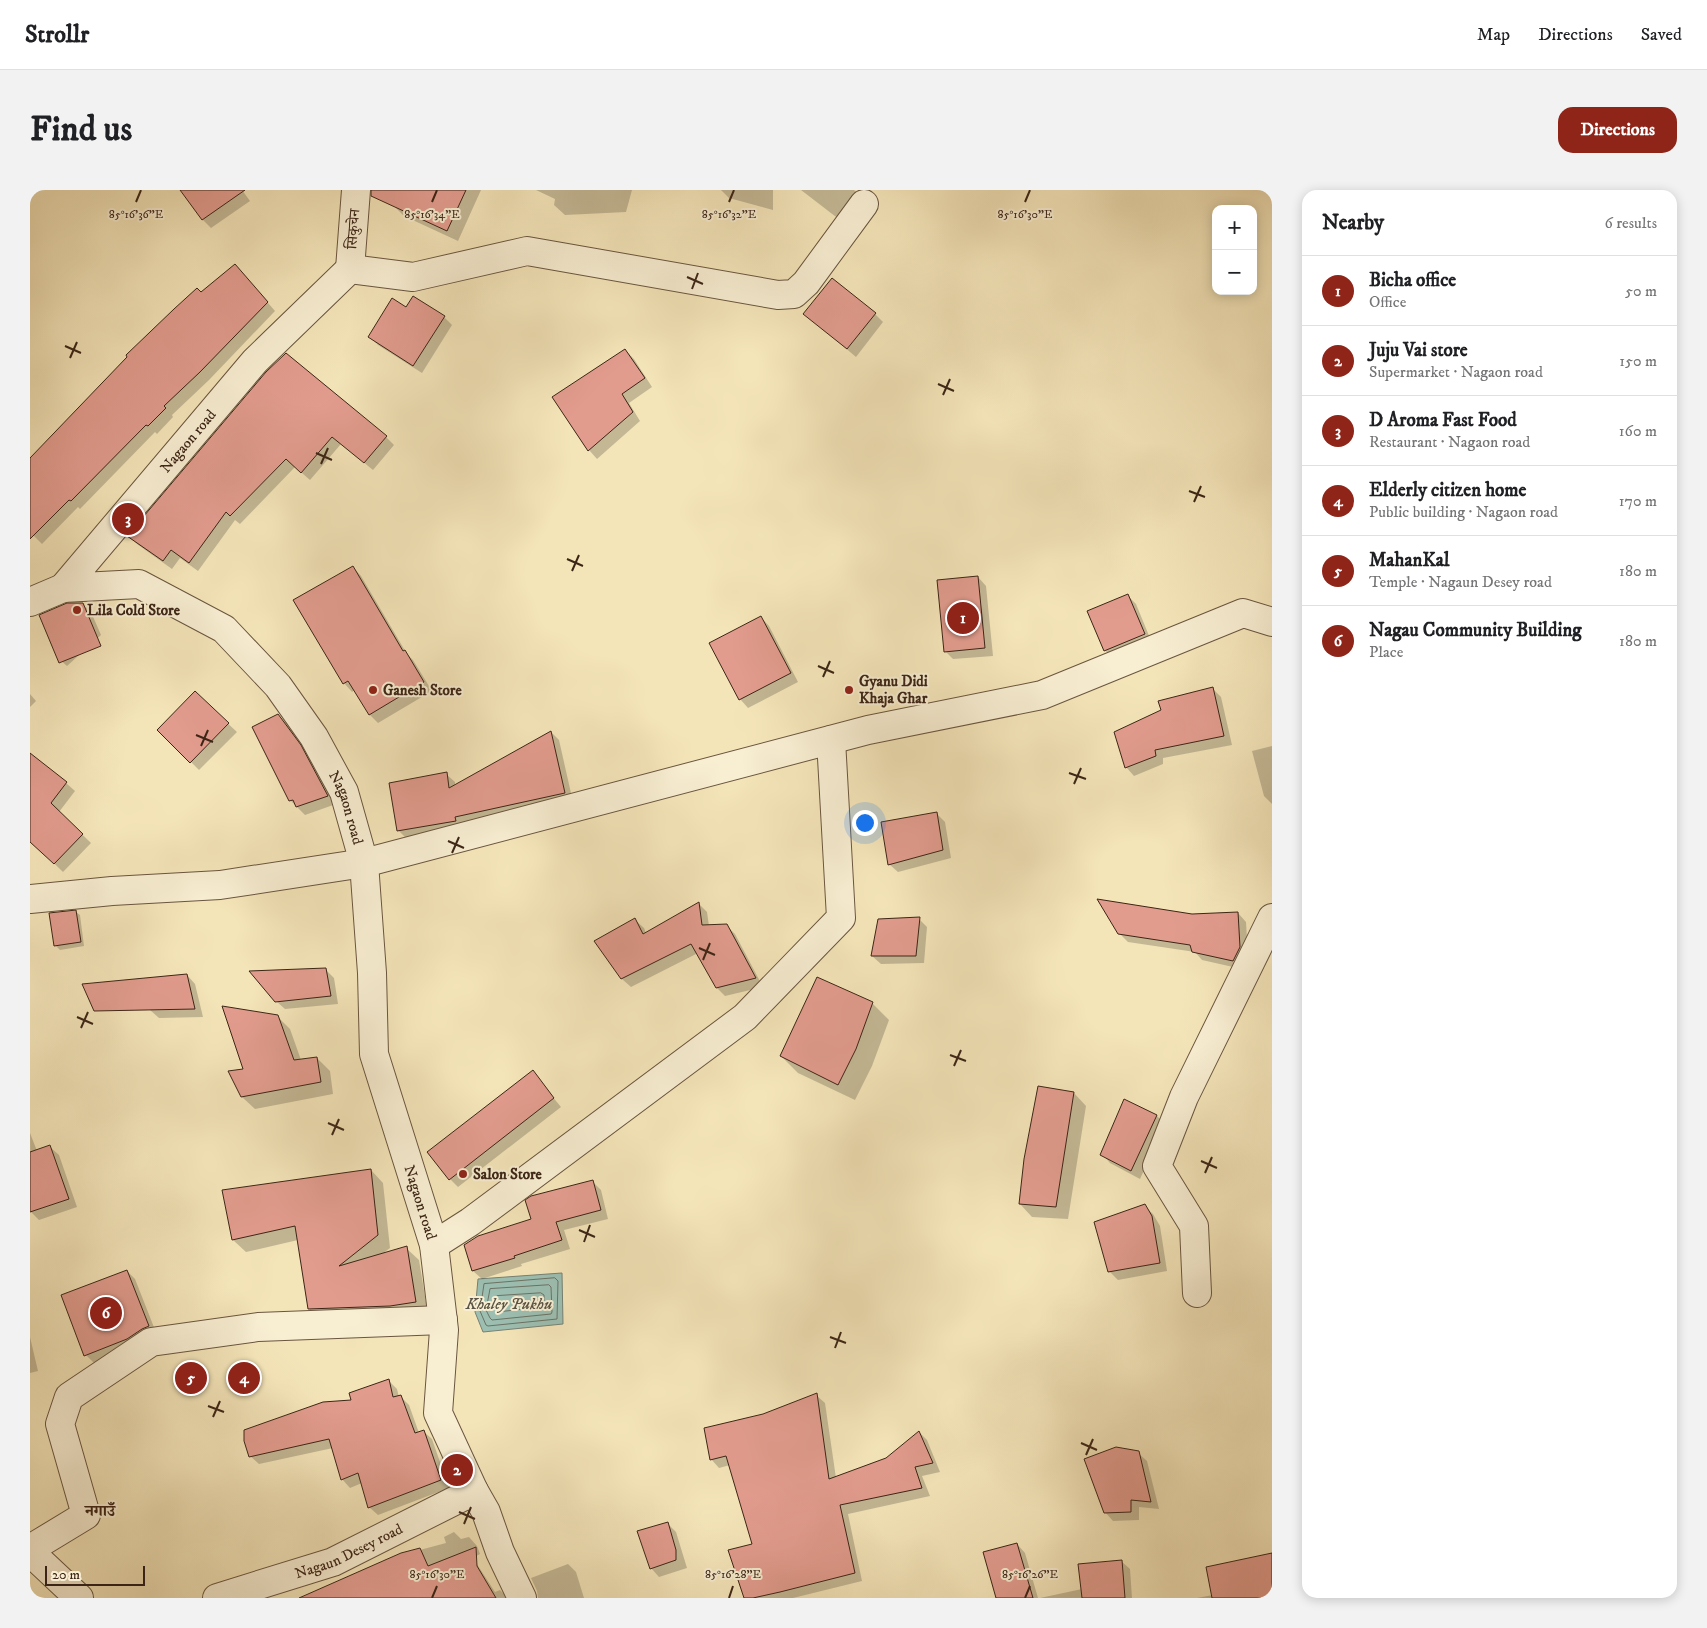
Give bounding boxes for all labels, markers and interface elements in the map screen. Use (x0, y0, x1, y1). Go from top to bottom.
text: Strollr (25, 20, 89, 50)
text: Map (1477, 24, 1510, 46)
text: Directions (1538, 24, 1613, 46)
text: Saved (1641, 24, 1682, 46)
button: Directions (1558, 107, 1677, 153)
text: Find us (30, 108, 132, 152)
map controls (1212, 205, 1257, 295)
button: + (1212, 205, 1257, 250)
text: 85°16'36"E (109, 207, 164, 222)
street label: सिकुचेन (342, 207, 365, 251)
text: 85°16'34"E (404, 207, 460, 222)
text: 85°16'32"E (702, 207, 757, 222)
text: 85°16'30"E (998, 207, 1053, 222)
text: Nearby (1322, 210, 1384, 236)
text: 6 results (1604, 213, 1657, 233)
button: − (1212, 250, 1257, 295)
text: Bicha office (1369, 269, 1456, 292)
text: 1 (1335, 281, 1341, 301)
text: 50 m (1625, 281, 1657, 301)
text: Office (1369, 292, 1406, 312)
text: Juju Vai store (1369, 339, 1468, 362)
text: 2 (1334, 351, 1342, 371)
text: 150 m (1619, 351, 1657, 371)
text: Supermarket · Nagaon road (1369, 362, 1543, 382)
street label: Nagaon road (156, 405, 221, 477)
text: D Aroma Fast Food (1369, 409, 1517, 432)
text: 3 (1335, 421, 1341, 441)
text: 160 m (1619, 421, 1657, 441)
text: Restaurant · Nagaon road (1369, 432, 1530, 452)
text: Elderly citizen home (1369, 479, 1526, 502)
text: 4 (1333, 491, 1343, 511)
text: 170 m (1619, 491, 1657, 511)
pin: 3 (112, 500, 144, 538)
text: Public building · Nagaon road (1369, 502, 1558, 522)
text: MahanKal (1369, 549, 1450, 572)
text: 5 (1334, 561, 1342, 581)
text: 180 m (1619, 561, 1657, 581)
text: Temple · Nagaun Desey road (1369, 572, 1552, 592)
pin: 1 (947, 599, 979, 637)
place label: Lila Cold Store (87, 601, 181, 620)
marker: Lila Cold Store (71, 604, 83, 616)
text: Nagau Community Building (1369, 619, 1582, 642)
text: 6 (1334, 631, 1342, 651)
text: 180 m (1619, 631, 1657, 651)
text: Place (1369, 642, 1403, 662)
place label: Gyanu Didi Khaja Ghar (859, 672, 928, 708)
place label: Ganesh Store (383, 681, 462, 700)
marker: Ganesh Store (367, 684, 379, 696)
marker: Gyanu Didi Khaja Ghar (843, 684, 855, 696)
street label: Nagaon road (324, 767, 367, 847)
your location (852, 810, 878, 836)
street label: Nagaon road (399, 1163, 441, 1243)
place label: Salon Store (473, 1165, 543, 1184)
marker: Salon Store (457, 1168, 469, 1180)
pin: 6 (90, 1294, 122, 1332)
water label: Khaley Pukhu (465, 1294, 552, 1314)
pin: 5 (175, 1359, 207, 1397)
pin: 4 (228, 1359, 260, 1397)
pin: 2 (441, 1451, 473, 1489)
district label: नगाउँ (84, 1501, 117, 1521)
street label: Nagaun Desey road (293, 1519, 406, 1583)
scale bar (45, 1563, 145, 1586)
text: 20 m (52, 1566, 80, 1584)
text: 85°16'30"E (410, 1567, 465, 1582)
text: 85°16'28"E (705, 1567, 761, 1582)
text: 85°16'26"E (1002, 1567, 1059, 1582)

